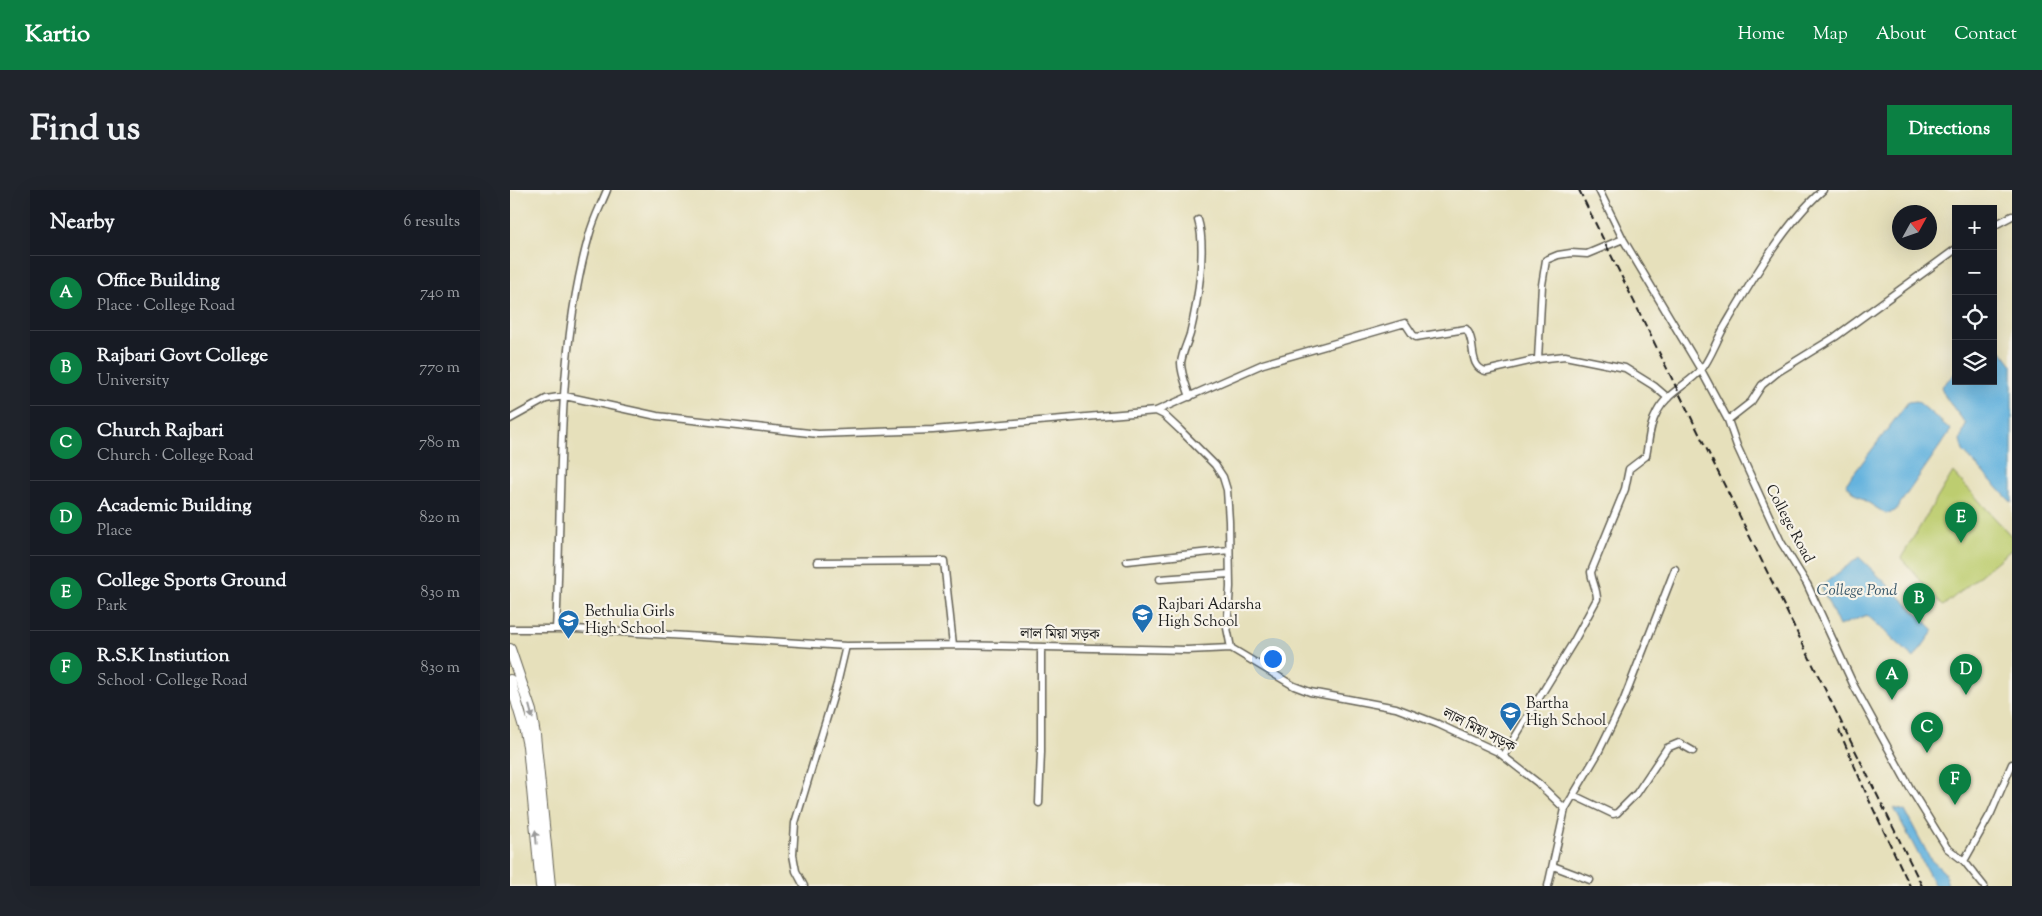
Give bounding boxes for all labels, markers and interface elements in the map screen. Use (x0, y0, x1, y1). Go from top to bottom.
text: Kartio (25, 18, 90, 52)
text: Home (1738, 22, 1785, 48)
text: Map (1813, 22, 1848, 48)
text: About (1876, 22, 1926, 48)
text: Contact (1954, 22, 2017, 48)
text: Find us (30, 105, 140, 156)
button: Directions (1887, 105, 2012, 155)
north arrow (1892, 205, 1937, 250)
map controls (1952, 205, 1997, 385)
button: + (1952, 205, 1997, 250)
text: Nearby (50, 208, 115, 238)
text: 6 results (404, 211, 460, 234)
button: − (1952, 250, 1997, 295)
text: Office Building (97, 268, 220, 295)
text: A (60, 282, 73, 305)
text: 740 m (420, 282, 460, 305)
text: Place · College Road (97, 295, 235, 318)
button: locate (1952, 295, 1997, 340)
button: layers (1952, 340, 1997, 385)
text: Rajbari Govt College (97, 343, 268, 370)
text: B (61, 357, 71, 380)
text: 770 m (419, 357, 460, 380)
text: University (97, 370, 170, 393)
text: Church Rajbari (97, 418, 224, 445)
text: C (60, 432, 72, 455)
text: 780 m (419, 432, 460, 455)
text: Church · College Road (97, 445, 254, 468)
street label: College Road (1760, 481, 1819, 567)
text: Academic Building (97, 493, 252, 520)
pin: E (1945, 502, 1977, 543)
text: D (60, 507, 72, 530)
text: 820 m (420, 507, 460, 530)
text: Place (97, 520, 132, 543)
text: College Sports Ground (97, 568, 287, 595)
water label: College Pond (1817, 580, 1898, 603)
text: E (61, 582, 71, 605)
text: 830 m (421, 582, 460, 605)
pin: B (1903, 583, 1935, 624)
text: Park (97, 595, 128, 618)
place label: Rajbari Adarsha High School (1158, 595, 1261, 633)
place label: Bethulia Girls High School (585, 602, 675, 640)
school or university icon: Rajbari Adarsha High School (1130, 602, 1154, 633)
school or university icon: Bethulia Girls High School (557, 609, 581, 640)
street label: লাল মিয়া সড়ক (1019, 624, 1100, 646)
text: R.S.K Instiution (97, 643, 230, 670)
your location (1260, 646, 1286, 672)
pin: D (1950, 654, 1982, 695)
text: F (62, 657, 70, 680)
text: 830 m (421, 657, 460, 680)
pin: A (1876, 659, 1908, 700)
text: School · College Road (97, 670, 248, 693)
place label: Bartha High School (1526, 694, 1606, 732)
school or university icon: Bartha High School (1498, 701, 1522, 732)
street label: লাল মিয়া সড়ক (1438, 703, 1520, 759)
one-way arrow (527, 705, 535, 720)
pin: C (1911, 712, 1943, 753)
pin: F (1939, 764, 1971, 805)
one-way arrow (532, 829, 540, 845)

